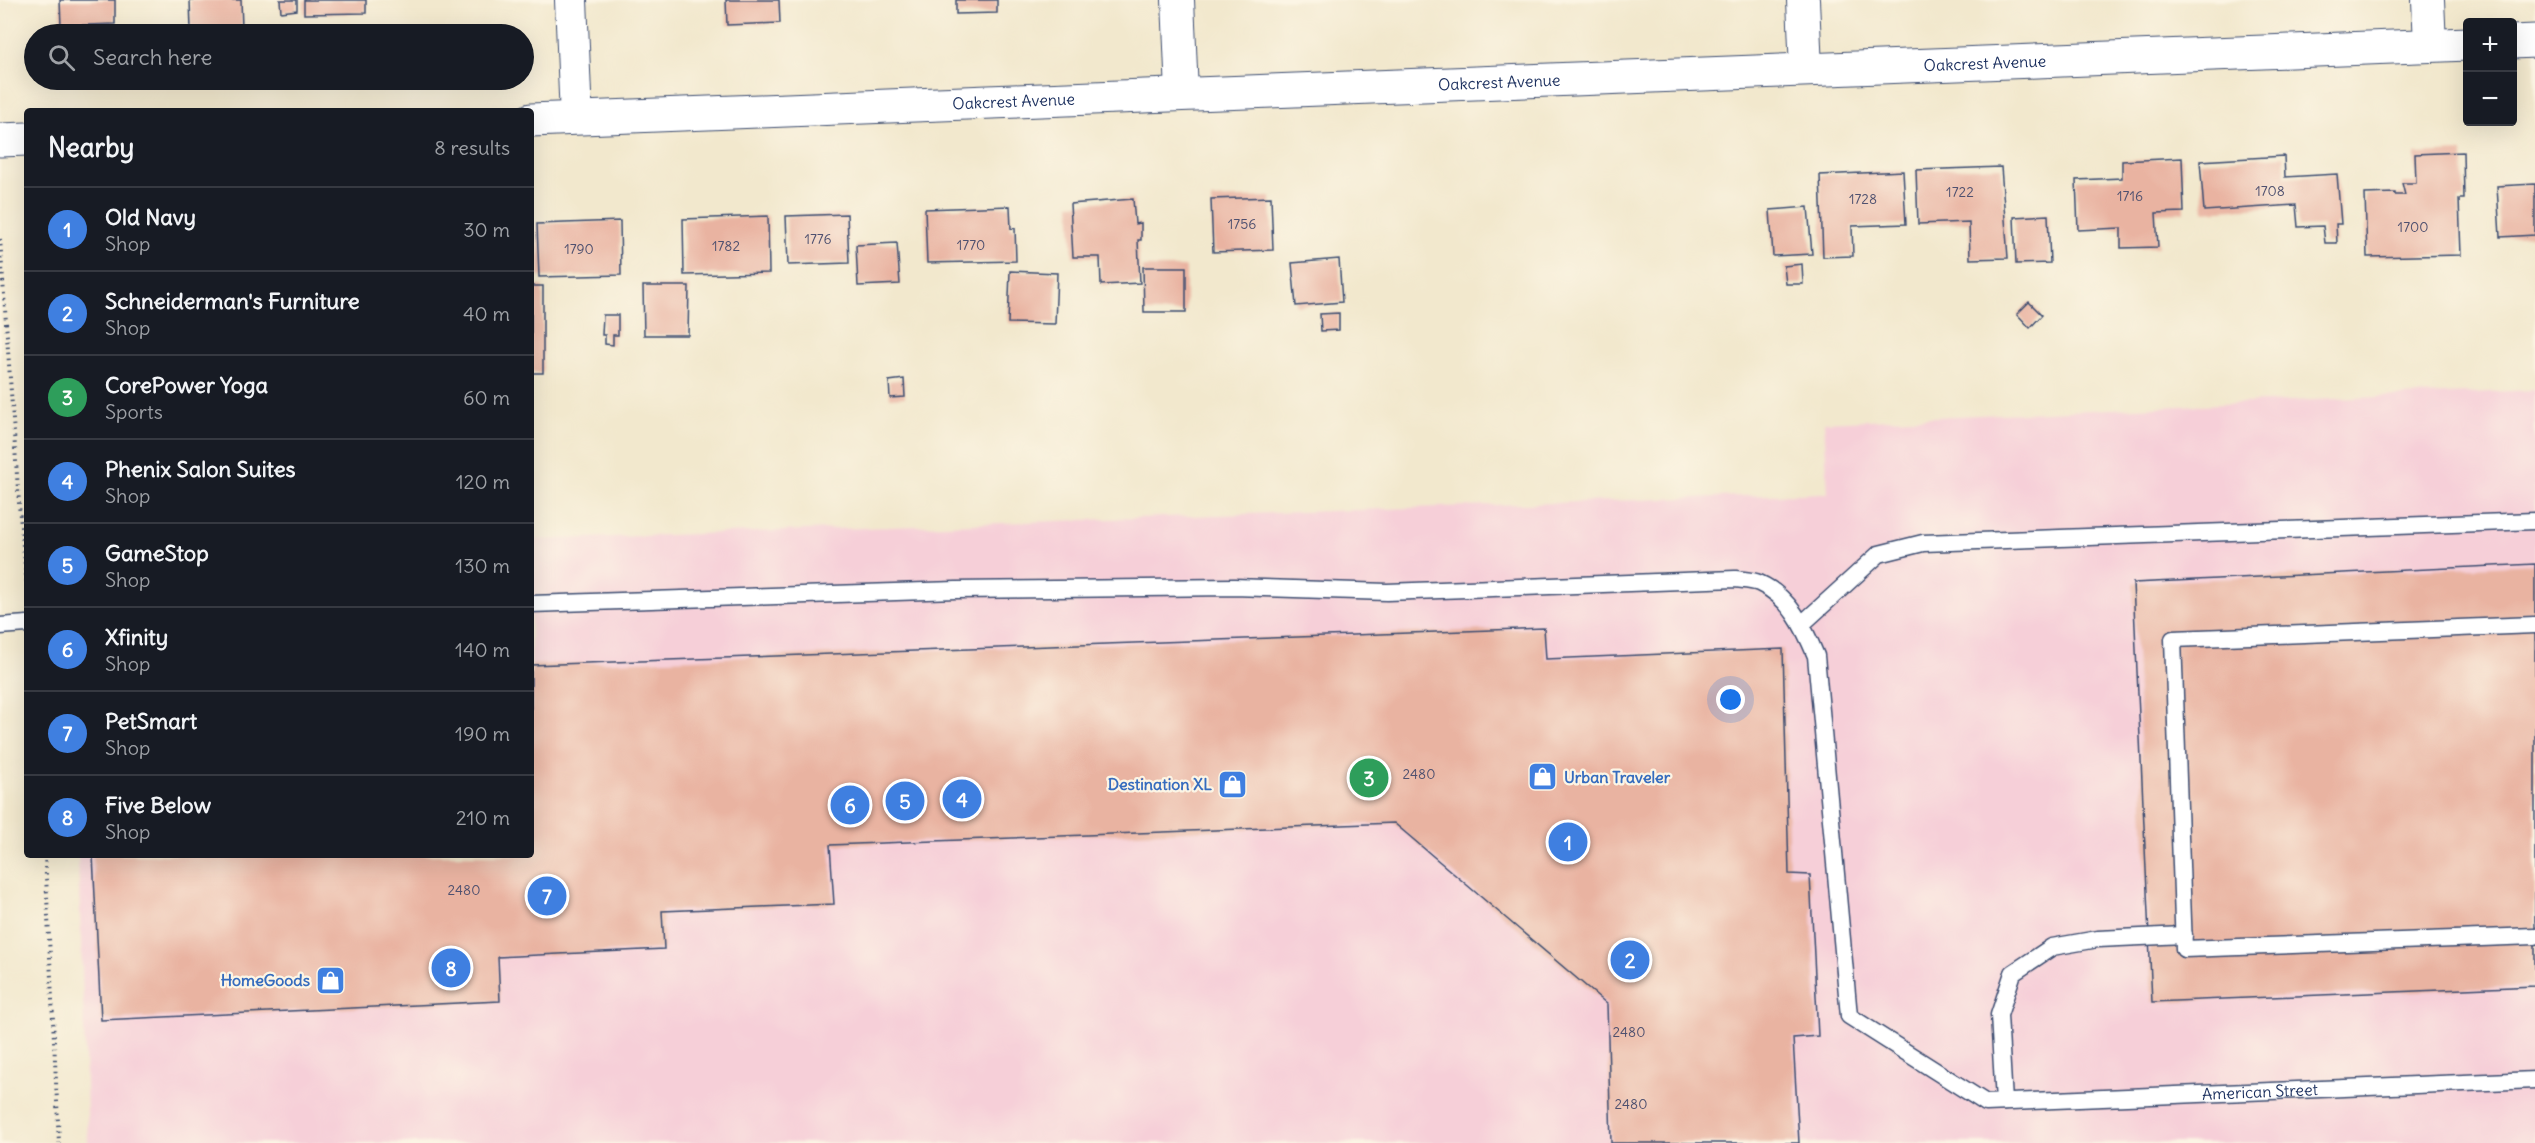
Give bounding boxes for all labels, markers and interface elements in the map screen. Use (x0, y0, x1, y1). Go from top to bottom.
map controls (2463, 18, 2517, 126)
button: + (2463, 18, 2517, 72)
search box (24, 24, 534, 90)
icon: search (45, 41, 78, 74)
text: Search here (93, 43, 212, 71)
street label: Oakcrest Avenue (1923, 51, 2047, 75)
street label: Oakcrest Avenue (1438, 70, 1561, 94)
button: − (2463, 72, 2517, 126)
street label: Oakcrest Avenue (952, 89, 1075, 113)
text: Nearby (48, 131, 134, 164)
text: 8 results (434, 135, 510, 160)
house number: 1708 (2255, 182, 2285, 200)
house number: 1722 (1946, 183, 1974, 201)
house number: 1716 (2117, 187, 2143, 205)
house number: 1728 (1849, 190, 1877, 208)
text: Old Navy (105, 203, 196, 231)
house number: 1756 (1228, 215, 1256, 233)
text: 1 (64, 217, 71, 242)
text: 30 m (463, 217, 510, 242)
house number: 1700 (2398, 218, 2428, 236)
house number: 1776 (804, 230, 832, 248)
text: Shop (105, 231, 150, 256)
house number: 1770 (957, 236, 985, 254)
house number: 1782 (712, 237, 740, 255)
house number: 1790 (564, 240, 594, 258)
text: Schneiderman's Furniture (105, 287, 360, 315)
text: 2 (62, 301, 73, 326)
text: 40 m (463, 301, 510, 326)
text: Shop (105, 315, 150, 340)
text: CorePower Yoga (105, 371, 268, 399)
text: 3 (62, 385, 73, 410)
text: 60 m (463, 385, 510, 410)
text: Sports (105, 399, 163, 424)
text: Phenix Salon Suites (105, 455, 296, 483)
text: 4 (62, 469, 73, 494)
text: 120 m (456, 469, 510, 494)
text: Shop (105, 483, 150, 508)
text: GameStop (105, 539, 209, 567)
text: 5 (62, 553, 73, 578)
text: 130 m (455, 553, 510, 578)
text: Shop (105, 567, 150, 592)
text: Xfinity (105, 623, 168, 651)
text: 6 (62, 637, 73, 662)
text: 140 m (455, 637, 510, 662)
text: Shop (105, 651, 150, 676)
your location (1716, 685, 1745, 714)
text: PetSmart (105, 707, 197, 735)
text: 7 (63, 721, 72, 746)
text: 190 m (455, 721, 510, 746)
text: Shop (105, 735, 150, 760)
pin: 3 (1350, 756, 1388, 800)
shop icon: Urban Traveler (1527, 761, 1559, 793)
house number: 2480 (1403, 765, 1435, 783)
place label: Urban Traveler (1564, 767, 1671, 787)
shop icon: Destination XL (1217, 768, 1249, 800)
place label: Destination XL (1108, 774, 1212, 794)
pin: 4 (942, 776, 982, 822)
pin: 5 (886, 778, 924, 824)
pin: 6 (830, 782, 870, 828)
text: Five Below (105, 791, 211, 819)
text: 8 (62, 805, 73, 830)
text: 210 m (456, 805, 510, 830)
text: Shop (105, 819, 150, 844)
pin: 1 (1548, 820, 1588, 864)
pin: 7 (528, 874, 566, 918)
house number: 2480 (448, 881, 480, 899)
pin: 2 (1610, 938, 1650, 982)
pin: 8 (432, 946, 470, 990)
shop icon: HomeGoods (315, 964, 347, 996)
place label: HomeGoods (221, 970, 310, 990)
house number: 2480 (1613, 1023, 1645, 1041)
street label: American Street (2202, 1079, 2319, 1104)
house number: 2480 (1615, 1095, 1647, 1113)

